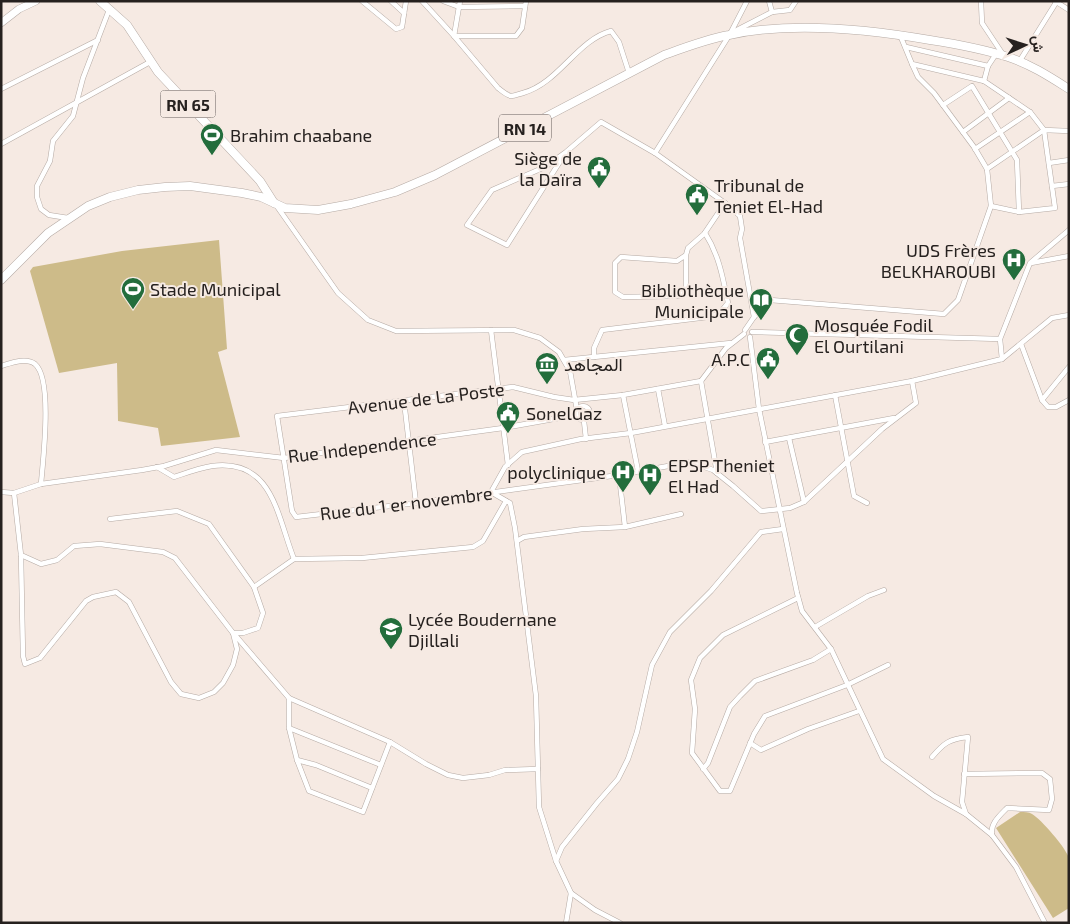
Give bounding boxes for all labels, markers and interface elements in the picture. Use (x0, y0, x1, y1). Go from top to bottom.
north arrow (1000, 20, 1050, 70)
text: ش (1028, 35, 1048, 53)
road number: RN 65 (160, 90, 216, 118)
road number: RN 14 (499, 115, 551, 142)
sports icon: Brahim chaabane (199, 122, 225, 156)
place label: Brahim chaabane (230, 124, 372, 146)
place label: Siège de la Daïra (514, 147, 582, 190)
public building icon: Siège de la Daïra (586, 155, 612, 189)
place label: Tribunal de Teniet El-Had (714, 174, 823, 217)
public building icon: Tribunal de Teniet El-Had (684, 182, 710, 216)
place label: UDS Frères BELKHAROUBI (881, 239, 996, 282)
hospital icon: UDS Frères BELKHAROUBI (1001, 247, 1027, 281)
sports icon: Stade Municipal (120, 276, 146, 310)
place label: Stade Municipal (150, 278, 281, 300)
place label: Bibliothèque Municipale (641, 279, 744, 322)
library icon: Bibliothèque Municipale (748, 287, 774, 321)
place label: Mosquée Fodil El Ourtilani (814, 314, 933, 357)
mosque icon: Mosquée Fodil El Ourtilani (784, 322, 810, 356)
public building icon: A.P.C (755, 346, 781, 380)
place label: A.P.C (711, 348, 750, 370)
museum icon: المجاهد (534, 351, 560, 385)
place label: المجاهد (564, 353, 623, 375)
street label: Avenue de La Poste (346, 377, 506, 419)
public building icon: SonelGaz (495, 400, 521, 434)
place label: SonelGaz (526, 402, 602, 424)
street label: Rue Independence (286, 427, 438, 467)
place label: EPSP Theniet El Had (668, 454, 775, 497)
hospital icon: polyclinique (610, 459, 636, 493)
place label: polyclinique (507, 461, 606, 483)
hospital icon: EPSP Theniet El Had (637, 462, 663, 496)
street label: Rue du 1 er novembre (318, 481, 494, 525)
place label: Lycée Boudernane Djillali (408, 608, 557, 651)
school or university icon: Lycée Boudernane Djillali (378, 616, 404, 650)

